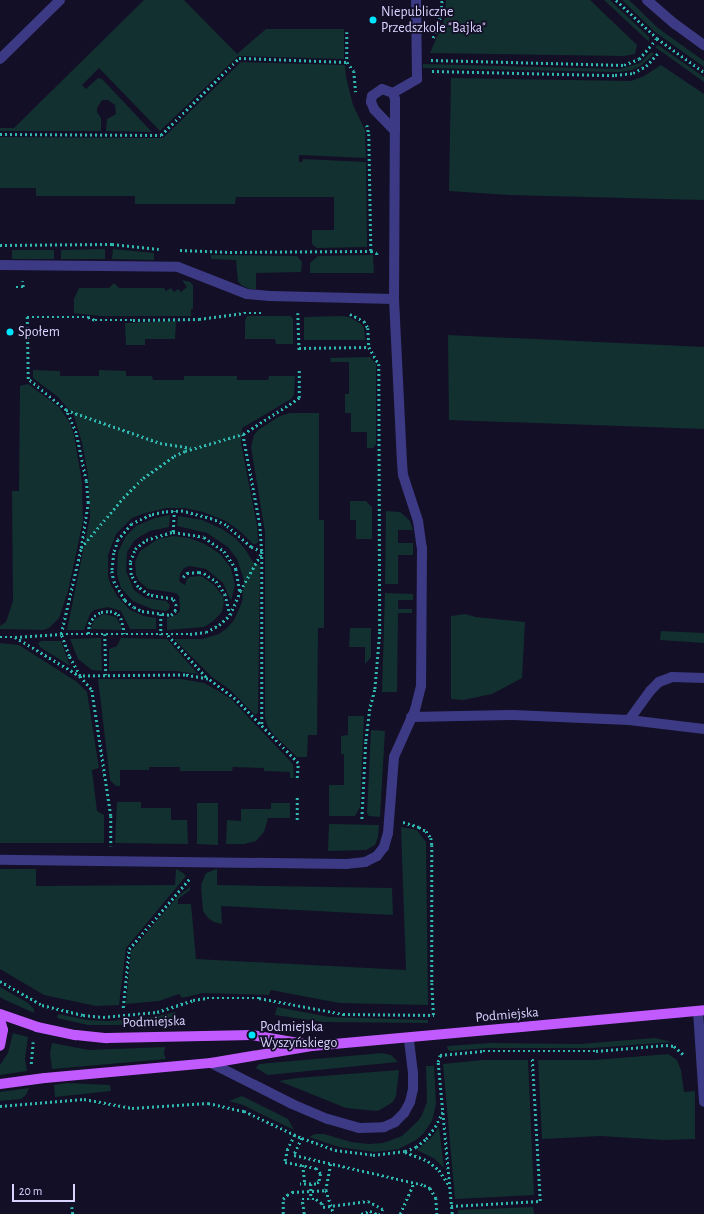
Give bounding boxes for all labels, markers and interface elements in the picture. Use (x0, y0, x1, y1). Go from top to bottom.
place label: Niepubliczne Przedszkole "Bajka" (381, 4, 486, 36)
marker: Niepubliczne Przedszkole "Bajka" (368, 15, 378, 25)
place label: Społem (18, 324, 60, 340)
marker: Społem (5, 327, 15, 337)
street label: Podmiejska (475, 1004, 539, 1026)
street label: Podmiejska (122, 1013, 186, 1031)
place label: Podmiejska Wyszyńskiego (260, 1019, 337, 1052)
marker: Podmiejska Wyszyńskiego (247, 1030, 257, 1040)
scale bar (14, 1176, 77, 1202)
text: 20 m (19, 1185, 42, 1197)

